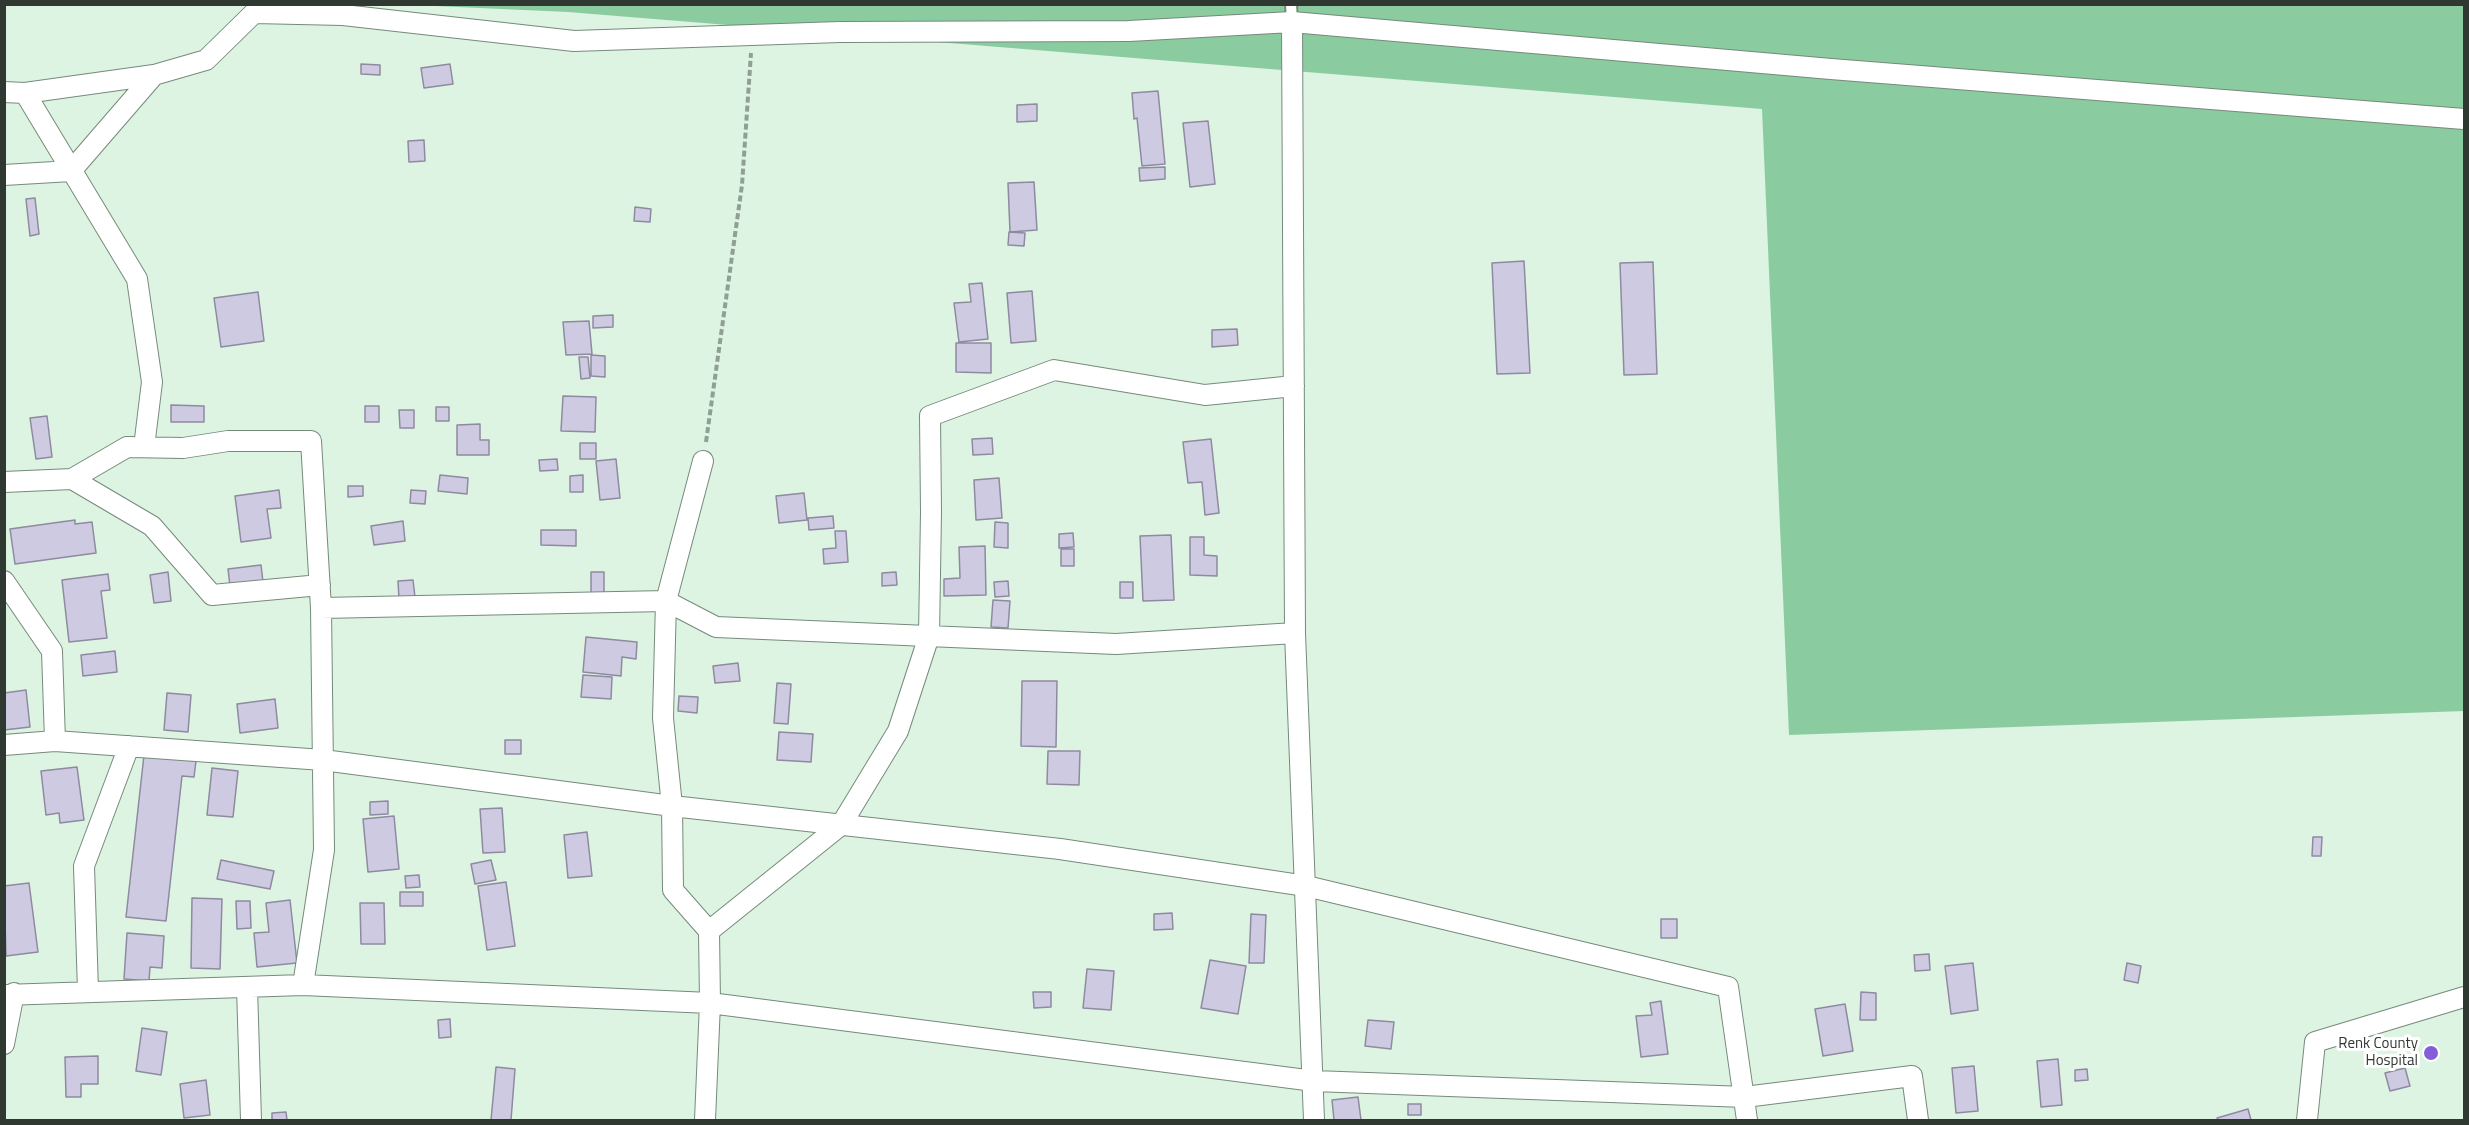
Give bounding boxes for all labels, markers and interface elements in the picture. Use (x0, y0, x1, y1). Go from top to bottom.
place label: Renk County Hospital (2338, 1035, 2418, 1070)
marker: Renk County Hospital (2422, 1044, 2440, 1062)

